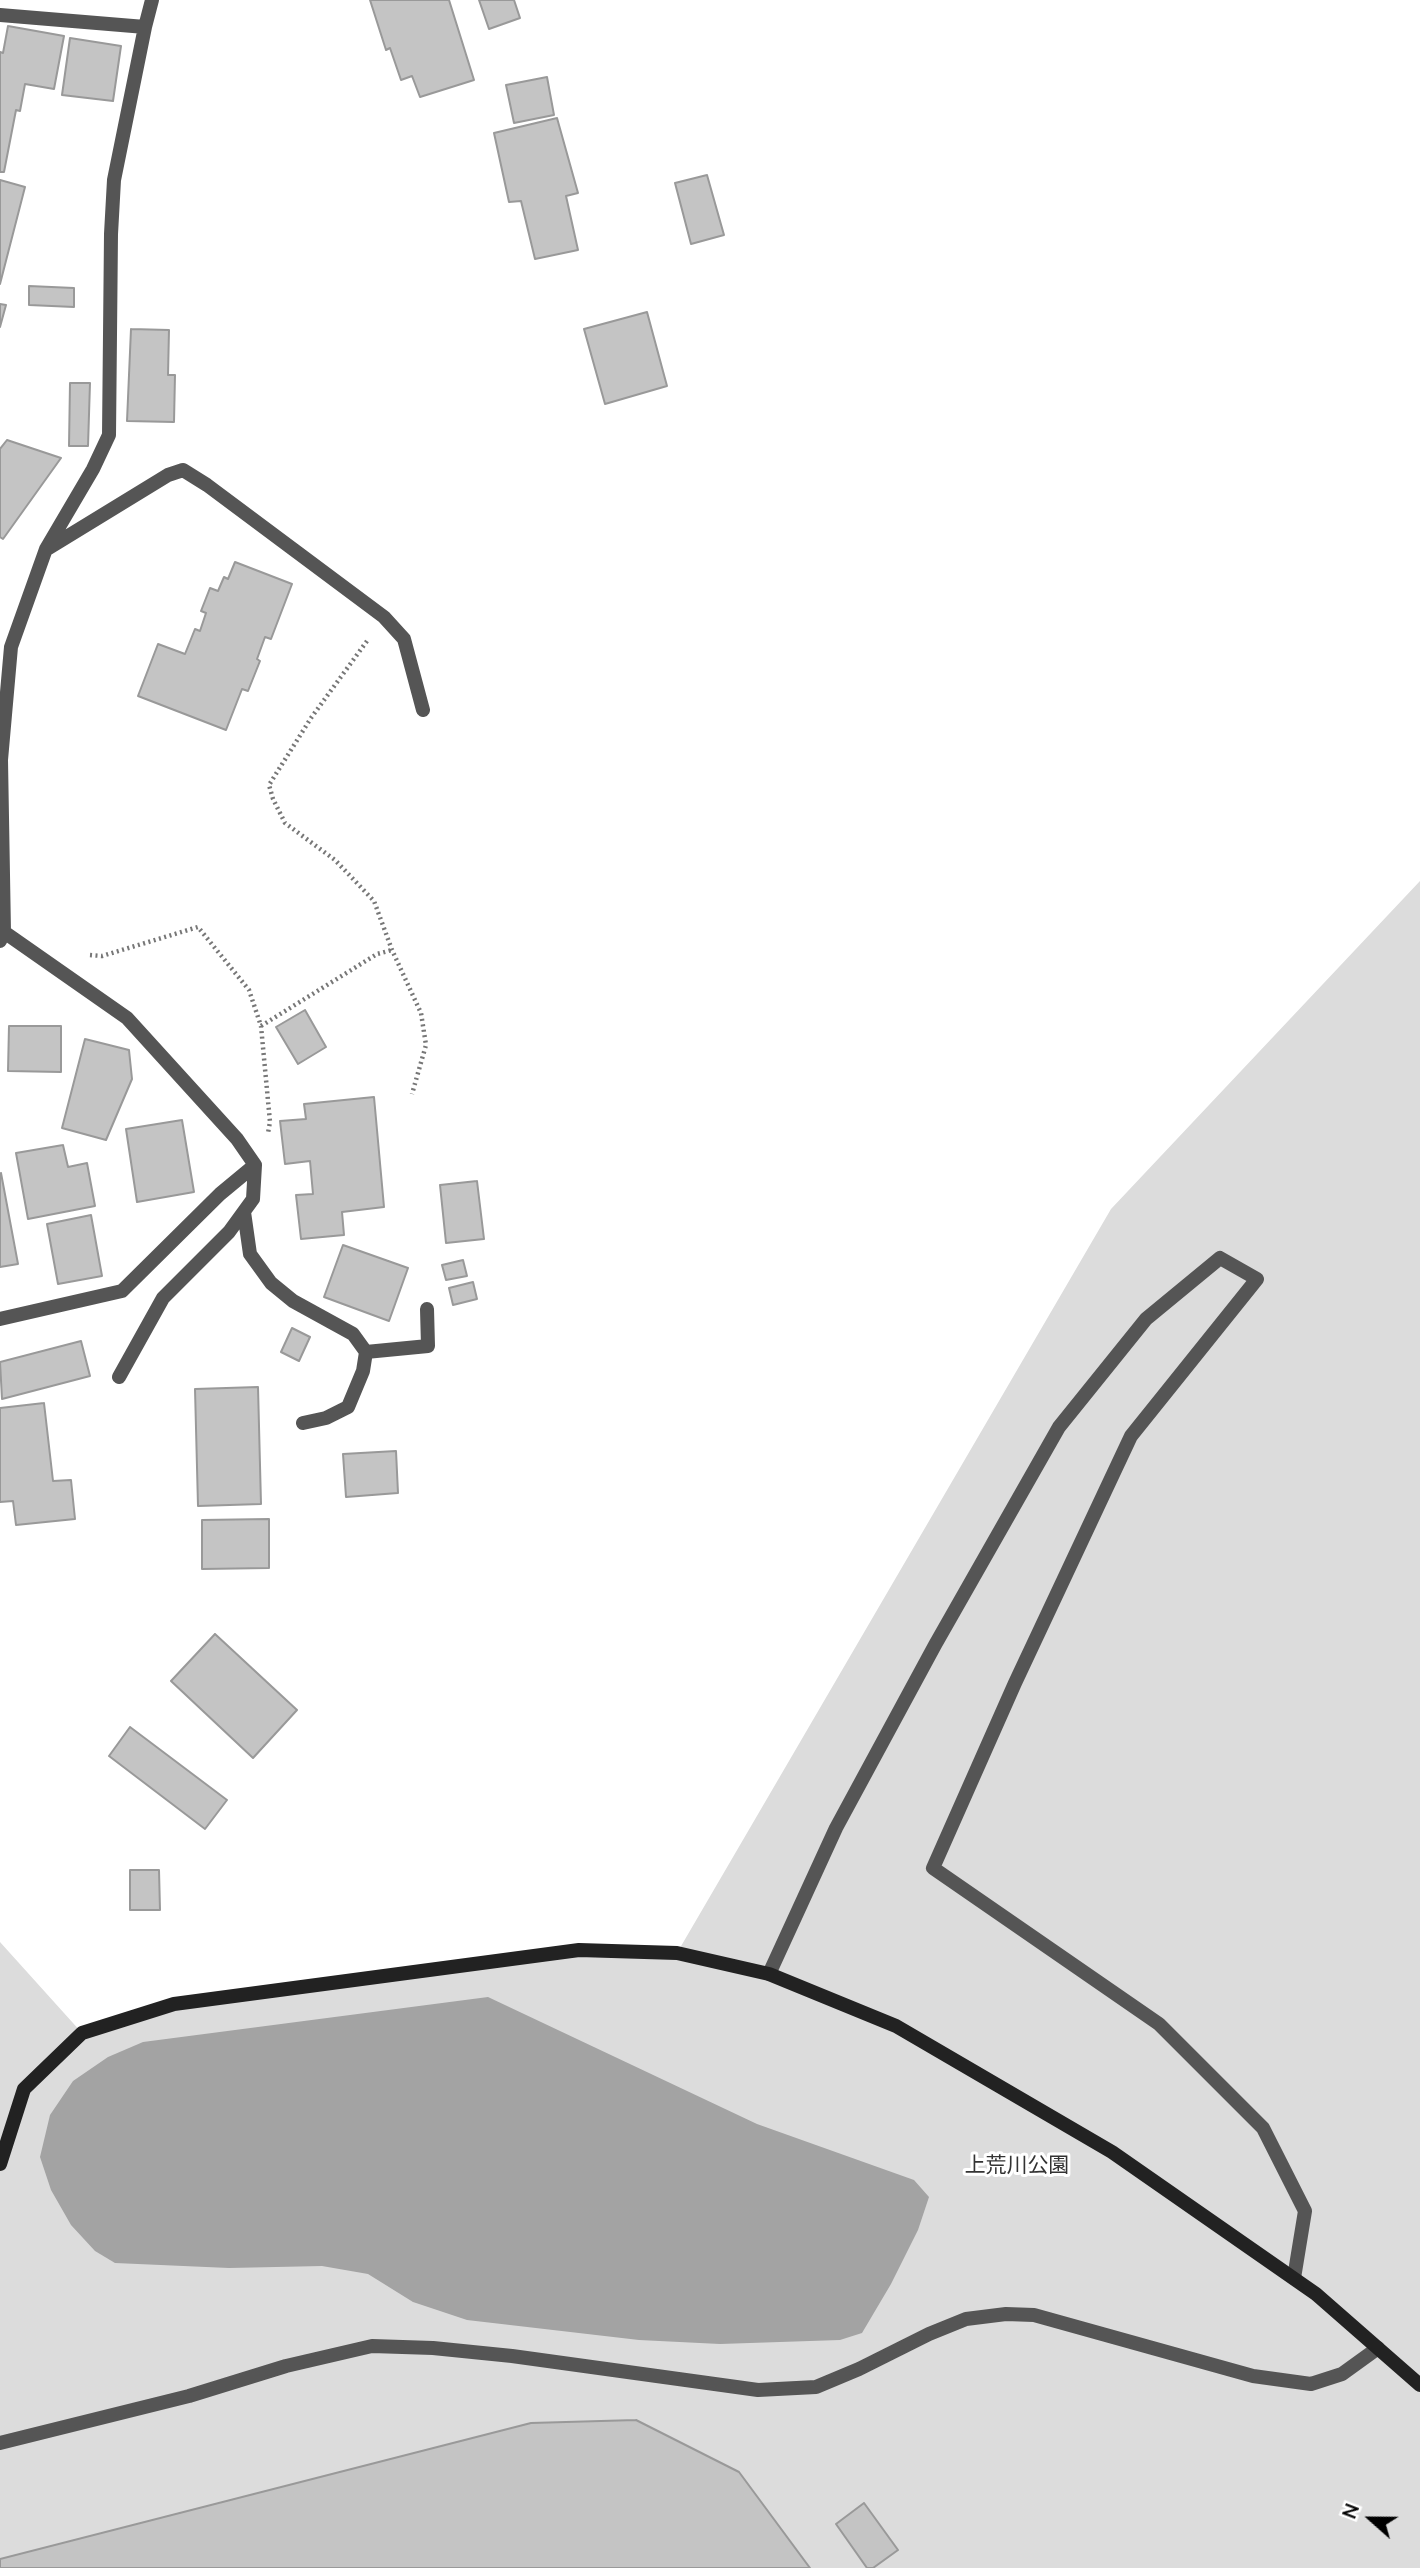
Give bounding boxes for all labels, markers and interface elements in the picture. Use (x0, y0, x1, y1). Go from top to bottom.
park label: 上荒川公園 (965, 2154, 1069, 2180)
north arrow (1336, 2484, 1406, 2554)
text: N (1337, 2500, 1366, 2523)

